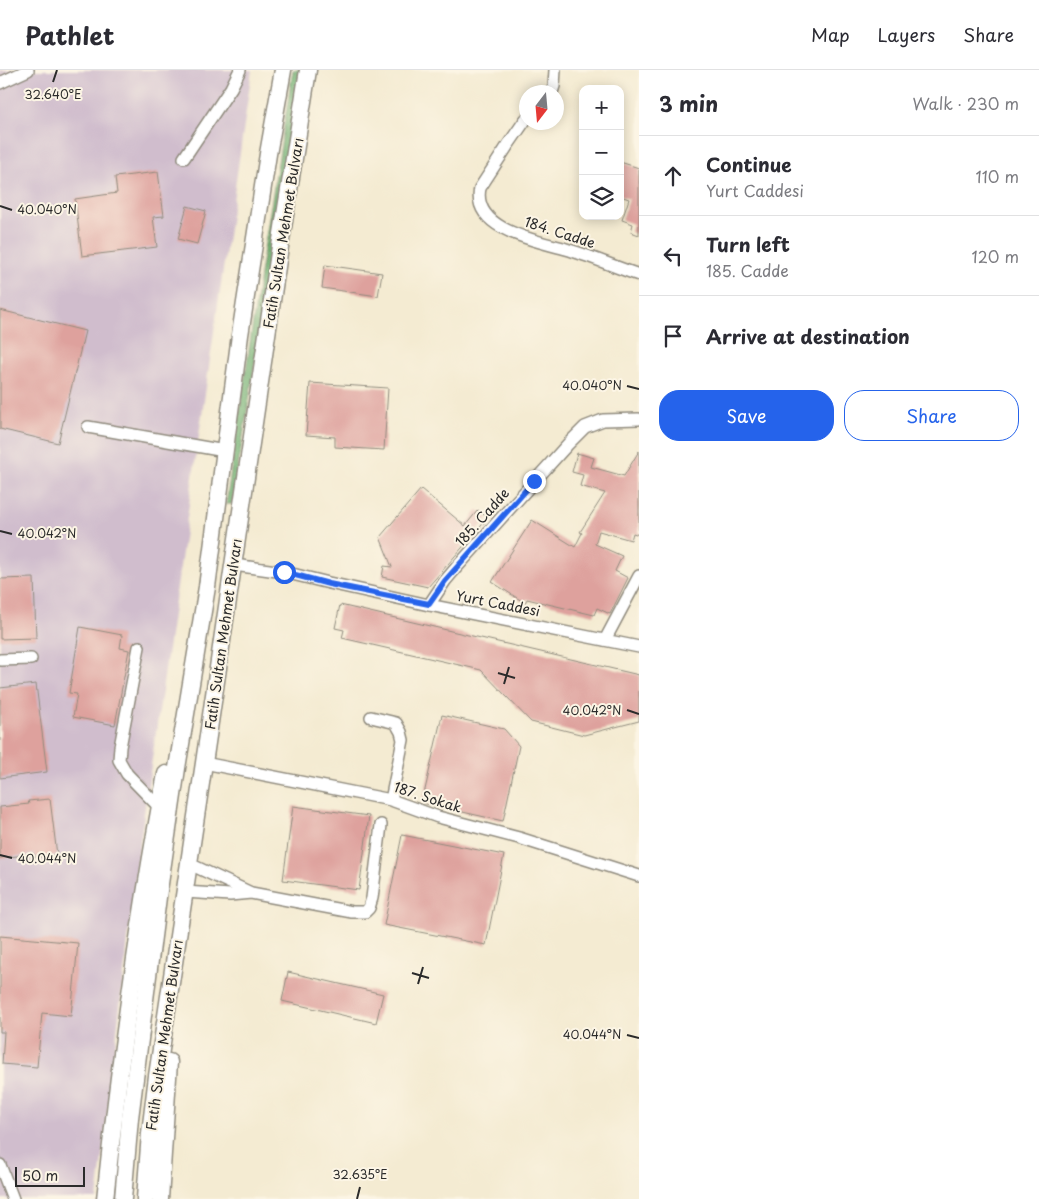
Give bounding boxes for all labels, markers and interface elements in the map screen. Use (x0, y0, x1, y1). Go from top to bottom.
text: Pathlet (25, 17, 115, 53)
text: Map (811, 21, 850, 48)
text: Layers (878, 21, 935, 48)
text: Share (963, 21, 1014, 48)
text: 32.640°E (25, 85, 81, 103)
north arrow (519, 85, 564, 130)
map controls (579, 85, 624, 220)
button: + (579, 85, 624, 130)
text: 3 min (659, 87, 718, 119)
text: Walk · 230 m (912, 91, 1019, 115)
button: − (579, 130, 624, 175)
street label: Fatih Sultan Mehmet Bulvarı (258, 136, 308, 330)
text: Continue (706, 150, 792, 178)
icon: ahead (659, 162, 687, 190)
text: 110 m (976, 164, 1019, 188)
button: layers (579, 175, 624, 220)
text: Yurt Caddesi (706, 178, 804, 202)
text: 40.040°N (17, 200, 77, 218)
street label: 184. Cadde (522, 211, 598, 253)
text: Turn left (706, 230, 790, 258)
icon: left (659, 242, 687, 270)
text: 120 m (972, 244, 1019, 268)
text: 185. Cadde (706, 258, 789, 282)
icon: arrive (659, 322, 687, 350)
text: Arrive at destination (706, 322, 910, 350)
text: 40.040°N (562, 376, 622, 394)
button: Save (659, 390, 834, 441)
button: Share (844, 390, 1019, 441)
route end (523, 470, 546, 493)
street label: 185. Cadde (450, 483, 514, 551)
text: 40.042°N (18, 524, 76, 542)
street label: Fatih Sultan Mehmet Bulvarı (199, 537, 247, 731)
route start (273, 561, 296, 584)
street label: Yurt Caddesi (454, 585, 542, 622)
text: 40.042°N (563, 701, 621, 719)
street label: 187. Sokak (391, 776, 465, 818)
text: 40.044°N (18, 849, 76, 867)
street label: Fatih Sultan Mehmet Bulvarı (140, 938, 188, 1132)
text: 40.044°N (563, 1025, 621, 1043)
scale bar (15, 1164, 85, 1187)
text: 50 m (22, 1165, 58, 1186)
text: 32.635°E (332, 1165, 388, 1183)

